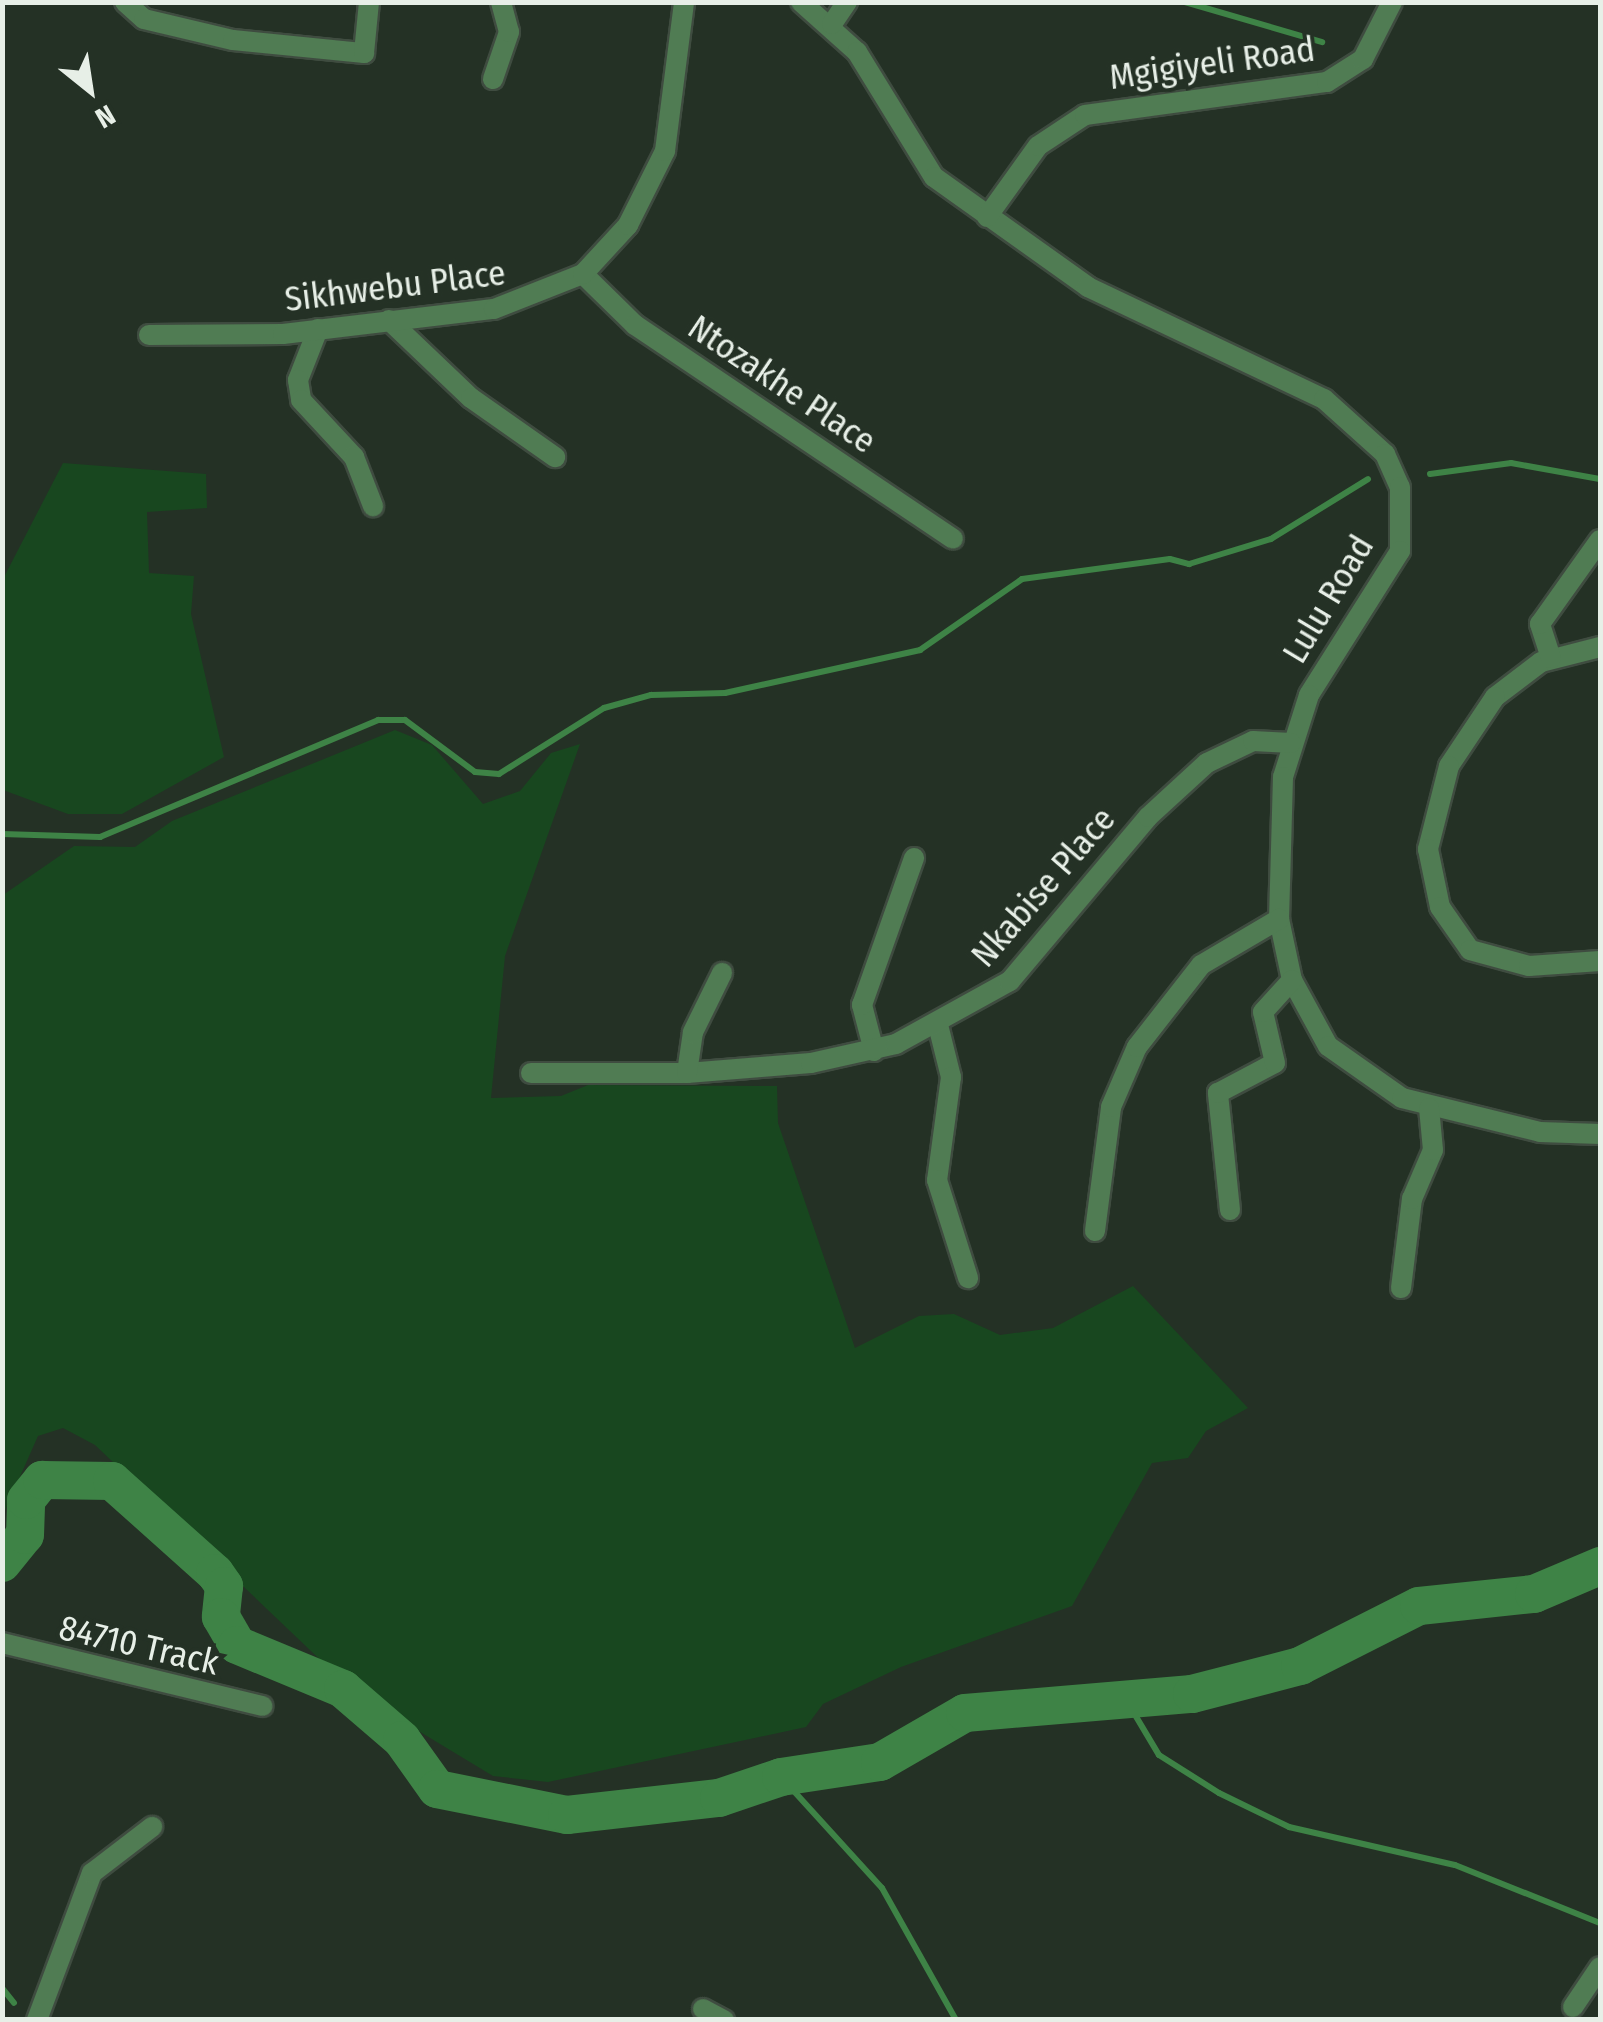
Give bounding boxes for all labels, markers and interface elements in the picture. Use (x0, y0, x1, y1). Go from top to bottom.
street label: Mgigiyeli Road (1107, 28, 1317, 98)
north arrow (40, 40, 140, 140)
text: N (90, 98, 121, 135)
street label: Sikhwebu Place (282, 252, 508, 320)
street label: Ntozakhe Place (680, 306, 884, 462)
street label: Lulu Road (1274, 527, 1382, 671)
street label: Nkabise Place (962, 799, 1124, 975)
street label: 84710 Track (55, 1606, 223, 1684)

